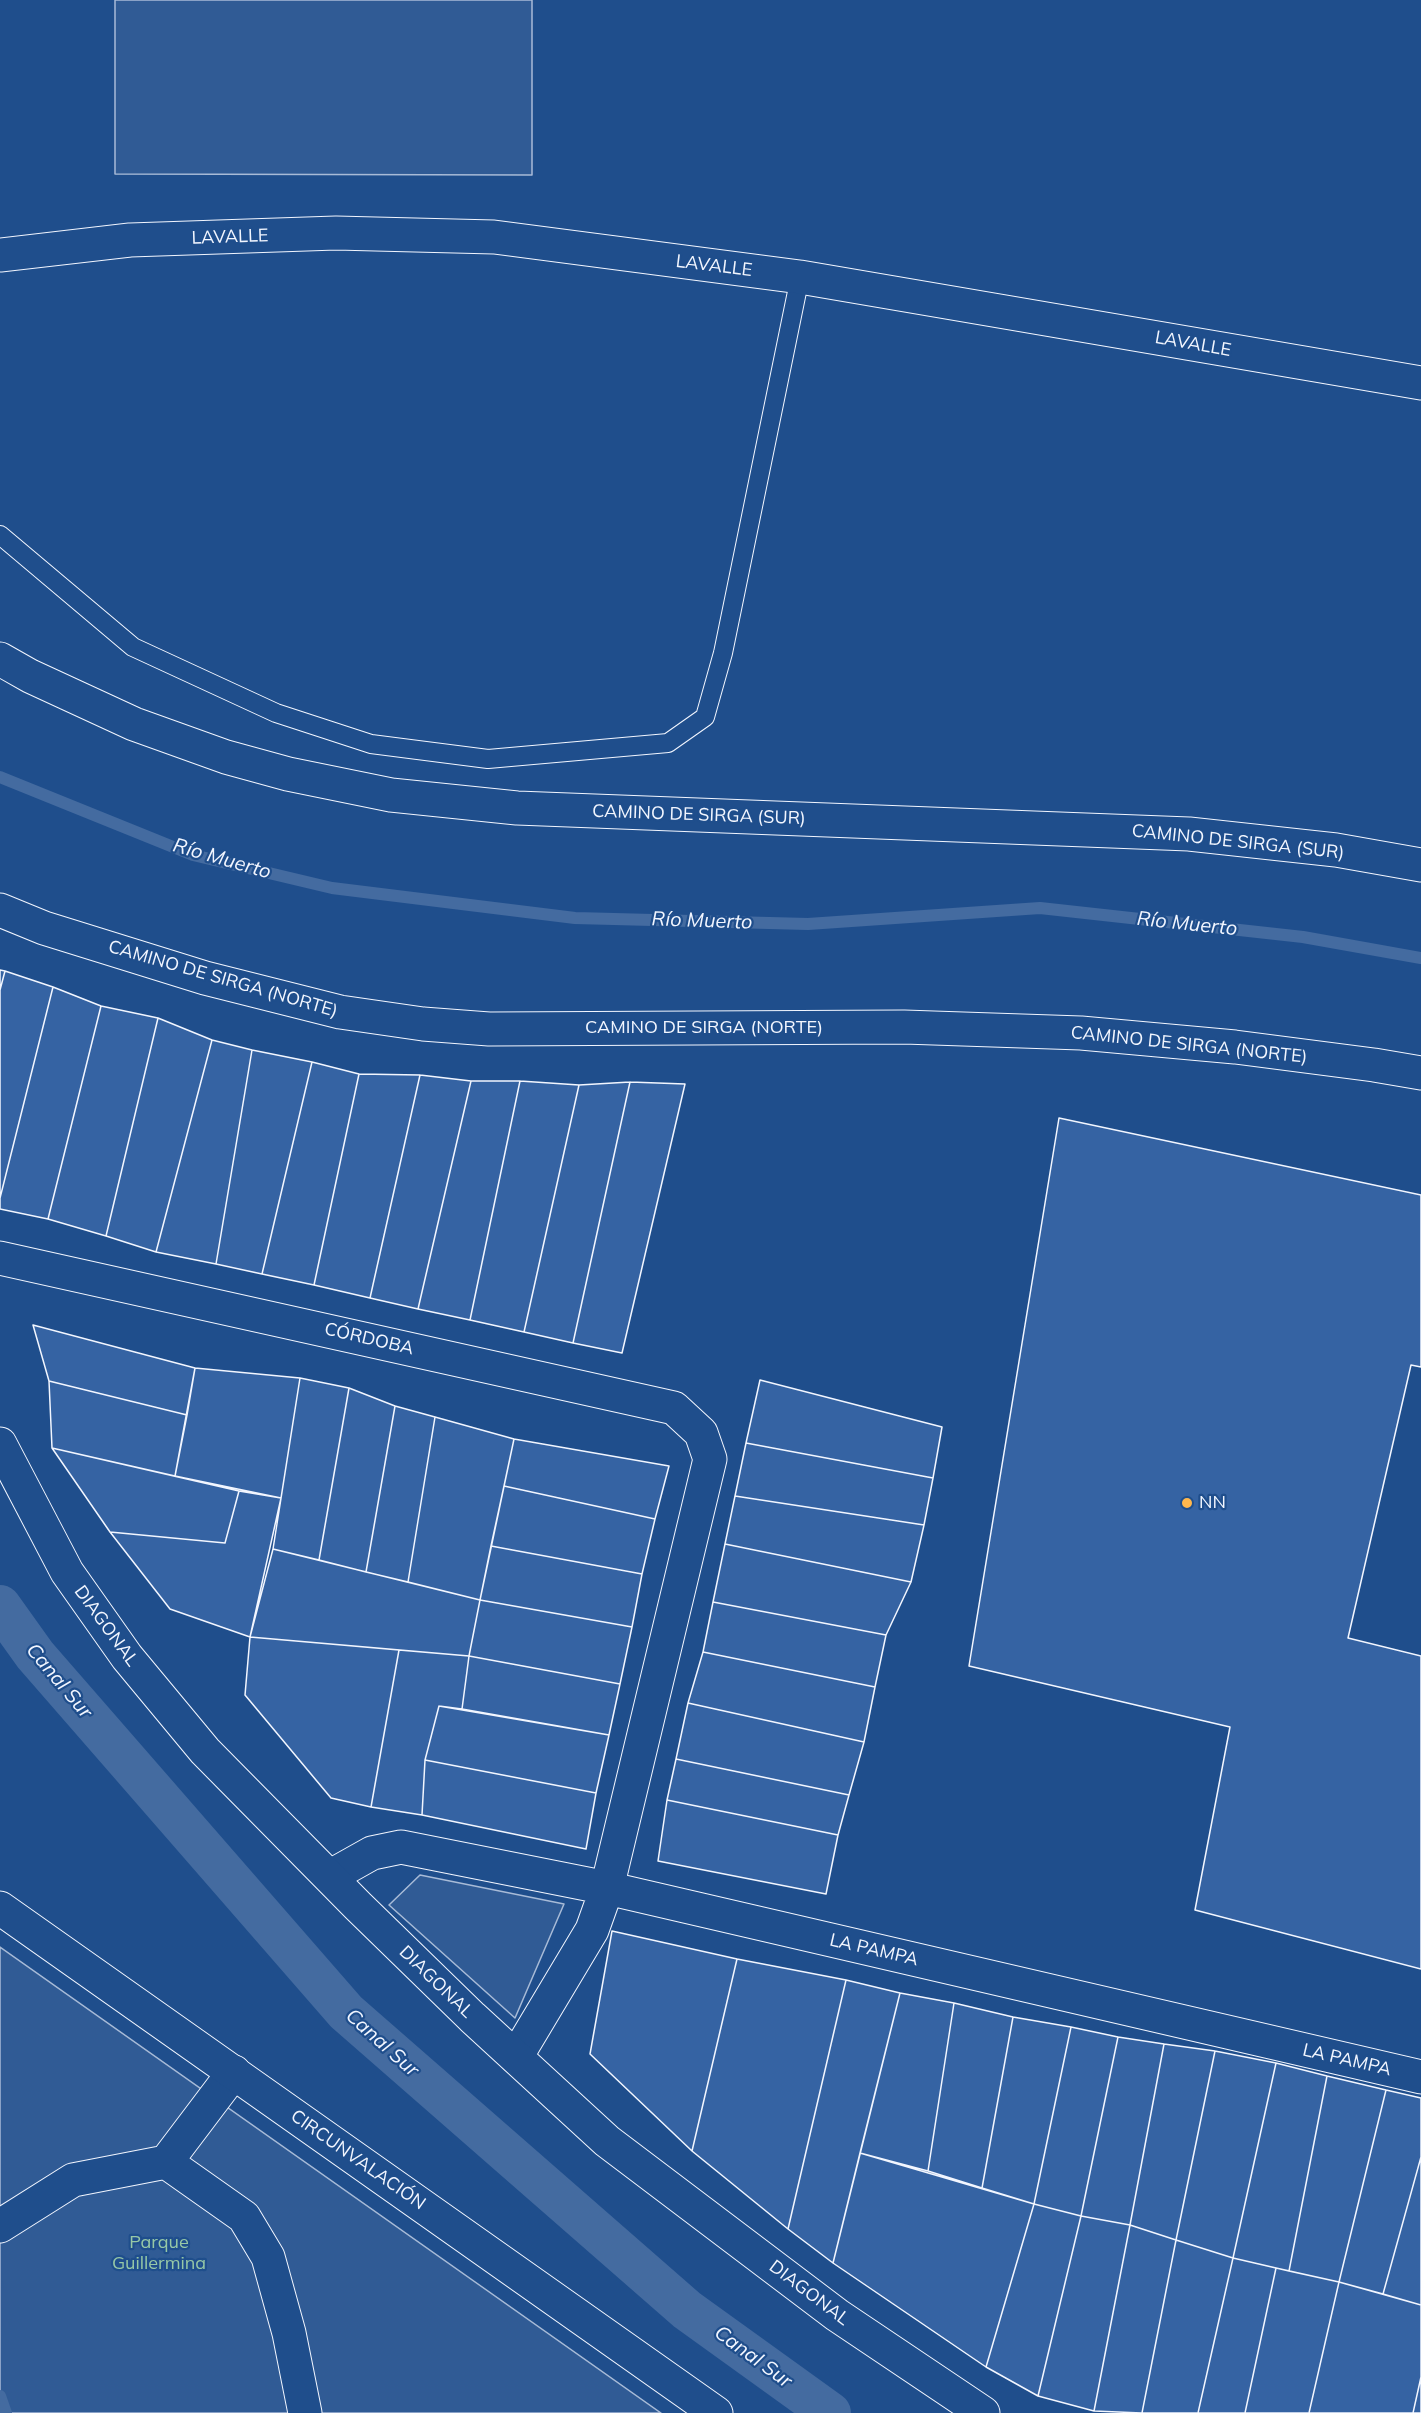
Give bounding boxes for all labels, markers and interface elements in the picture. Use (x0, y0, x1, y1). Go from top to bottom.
street label: LAVALLE (191, 225, 269, 249)
street label: LAVALLE (675, 251, 753, 281)
street label: LAVALLE (1153, 327, 1233, 361)
street label: CAMINO DE SIRGA (SUR) (592, 800, 806, 830)
street label: CAMINO DE SIRGA (SUR) (1131, 820, 1345, 864)
water label: Río Muerto (170, 834, 274, 884)
water label: Río Muerto (651, 907, 753, 935)
water label: Río Muerto (1136, 907, 1238, 941)
street label: CAMINO DE SIRGA (NORTE) (106, 936, 340, 1022)
street label: CAMINO DE SIRGA (NORTE) (585, 1017, 823, 1039)
street label: CAMINO DE SIRGA (NORTE) (1070, 1022, 1308, 1068)
street label: CÓRDOBA (322, 1318, 416, 1360)
place label: NN (1199, 1492, 1226, 1514)
marker: NN (1180, 1496, 1194, 1510)
street label: DIAGONAL (69, 1581, 143, 1671)
water label: Canal Sur (21, 1639, 97, 1723)
street label: LA PAMPA (828, 1929, 920, 1971)
street label: DIAGONAL (394, 1941, 478, 2023)
water label: Canal Sur (340, 2004, 424, 2082)
street label: LA PAMPA (1301, 2039, 1393, 2081)
street label: CIRCUNVALACIÓN (286, 2105, 430, 2215)
park label: Parque Guillermina (112, 2232, 206, 2274)
street label: DIAGONAL (765, 2256, 853, 2330)
water label: Canal Sur (709, 2321, 797, 2393)

